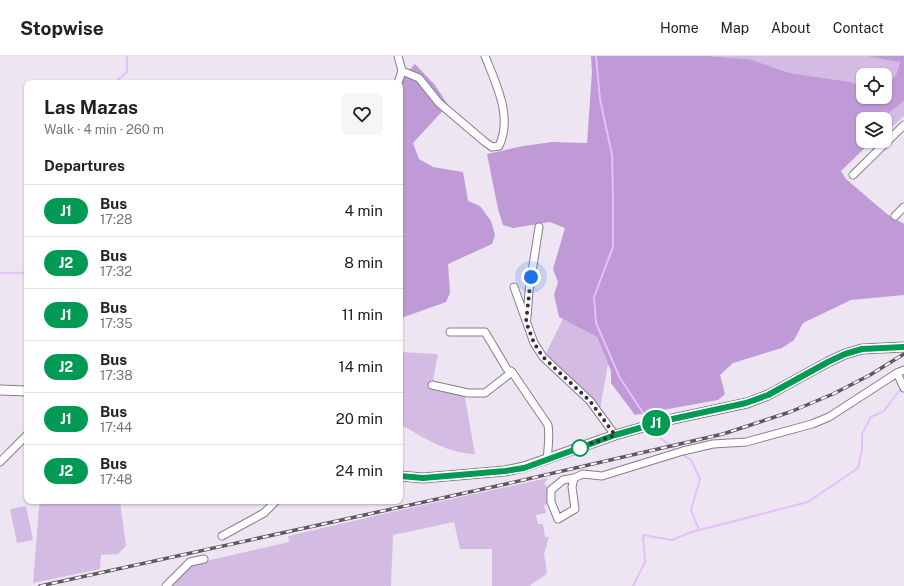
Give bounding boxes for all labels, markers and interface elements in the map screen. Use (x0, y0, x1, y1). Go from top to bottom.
text: Stopwise (20, 17, 104, 39)
text: Home (660, 20, 699, 36)
text: Map (721, 20, 749, 36)
text: About (771, 20, 811, 36)
text: Contact (833, 20, 884, 36)
map controls (856, 68, 892, 148)
button: locate (856, 68, 892, 104)
button: heart (341, 93, 383, 135)
text: Las Mazas (44, 96, 138, 118)
button: layers (856, 112, 892, 148)
text: Walk · 4 min · 260 m (44, 122, 164, 137)
text: Departures (44, 157, 125, 174)
text: Bus (100, 195, 127, 212)
text: 4 min (344, 202, 383, 219)
text: J1 (60, 203, 72, 219)
text: 17:28 (100, 212, 132, 227)
text: Bus (100, 247, 127, 264)
text: 8 min (344, 254, 383, 271)
text: J2 (59, 255, 73, 271)
text: 17:32 (100, 264, 132, 279)
your location (521, 267, 541, 287)
text: Bus (100, 299, 127, 316)
text: 11 min (342, 306, 383, 323)
text: J1 (60, 307, 72, 323)
text: 17:35 (100, 316, 133, 331)
text: Bus (100, 351, 127, 368)
text: 14 min (338, 358, 383, 375)
text: J2 (59, 359, 73, 375)
text: 17:38 (100, 368, 133, 383)
text: Bus (100, 403, 127, 420)
text: 20 min (336, 410, 383, 427)
line badge: J1 (638, 410, 674, 436)
text: J1 (60, 411, 72, 427)
text: J1 (650, 415, 662, 431)
text: 17:44 (100, 420, 132, 435)
unlabelled marker (571, 439, 589, 457)
text: Bus (100, 455, 127, 472)
text: 24 min (336, 462, 383, 479)
text: J2 (59, 463, 73, 479)
text: 17:48 (100, 472, 133, 487)

